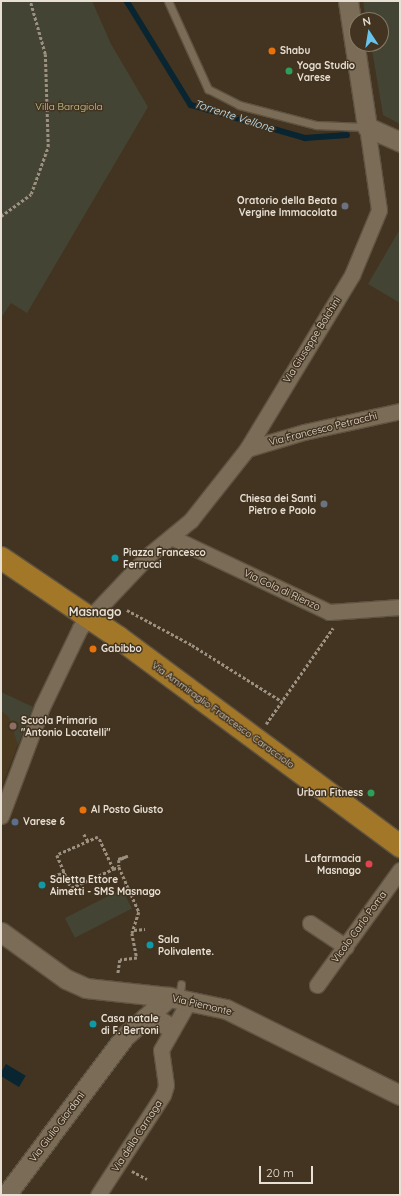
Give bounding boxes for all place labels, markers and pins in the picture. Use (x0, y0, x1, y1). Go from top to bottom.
place label: Shabu (280, 45, 310, 57)
marker: Shabu (267, 46, 277, 56)
place label: Yoga Studio Varese (297, 59, 355, 82)
marker: Yoga Studio Varese (284, 66, 294, 76)
place label: Oratorio della Beata Vergine Immacolata (237, 194, 337, 218)
marker: Oratorio della Beata Vergine Immacolata (340, 201, 350, 211)
place label: Chiesa dei Santi Pietro e Paolo (240, 492, 316, 516)
marker: Chiesa dei Santi Pietro e Paolo (319, 499, 329, 509)
place label: Piazza Francesco Ferrucci (123, 546, 206, 570)
marker: Piazza Francesco Ferrucci (110, 553, 120, 563)
place label: Gabibbo (101, 643, 142, 655)
marker: Gabibbo (88, 644, 98, 654)
place label: Scuola Primaria "Antonio Locatelli" (21, 714, 111, 738)
marker: Scuola Primaria "Antonio Locatelli" (8, 721, 18, 731)
place label: Urban Fitness (297, 787, 363, 799)
marker: Urban Fitness (366, 788, 376, 798)
place label: Al Posto Giusto (91, 804, 163, 816)
marker: Al Posto Giusto (78, 805, 88, 815)
place label: Varese 6 (23, 816, 65, 828)
marker: Varese 6 (10, 817, 20, 827)
place label: Lafarmacia Masnago (305, 852, 361, 876)
marker: Lafarmacia Masnago (364, 859, 374, 869)
place label: Saletta Ettore Aimetti - SMS Masnago (50, 873, 161, 896)
marker: Saletta Ettore Aimetti - SMS Masnago (37, 880, 47, 890)
place label: Sala Polivalente. (158, 933, 214, 956)
marker: Sala Polivalente. (145, 940, 155, 950)
place label: Casa natale di F. Bertoni (101, 1012, 159, 1036)
marker: Casa natale di F. Bertoni (88, 1019, 98, 1029)

